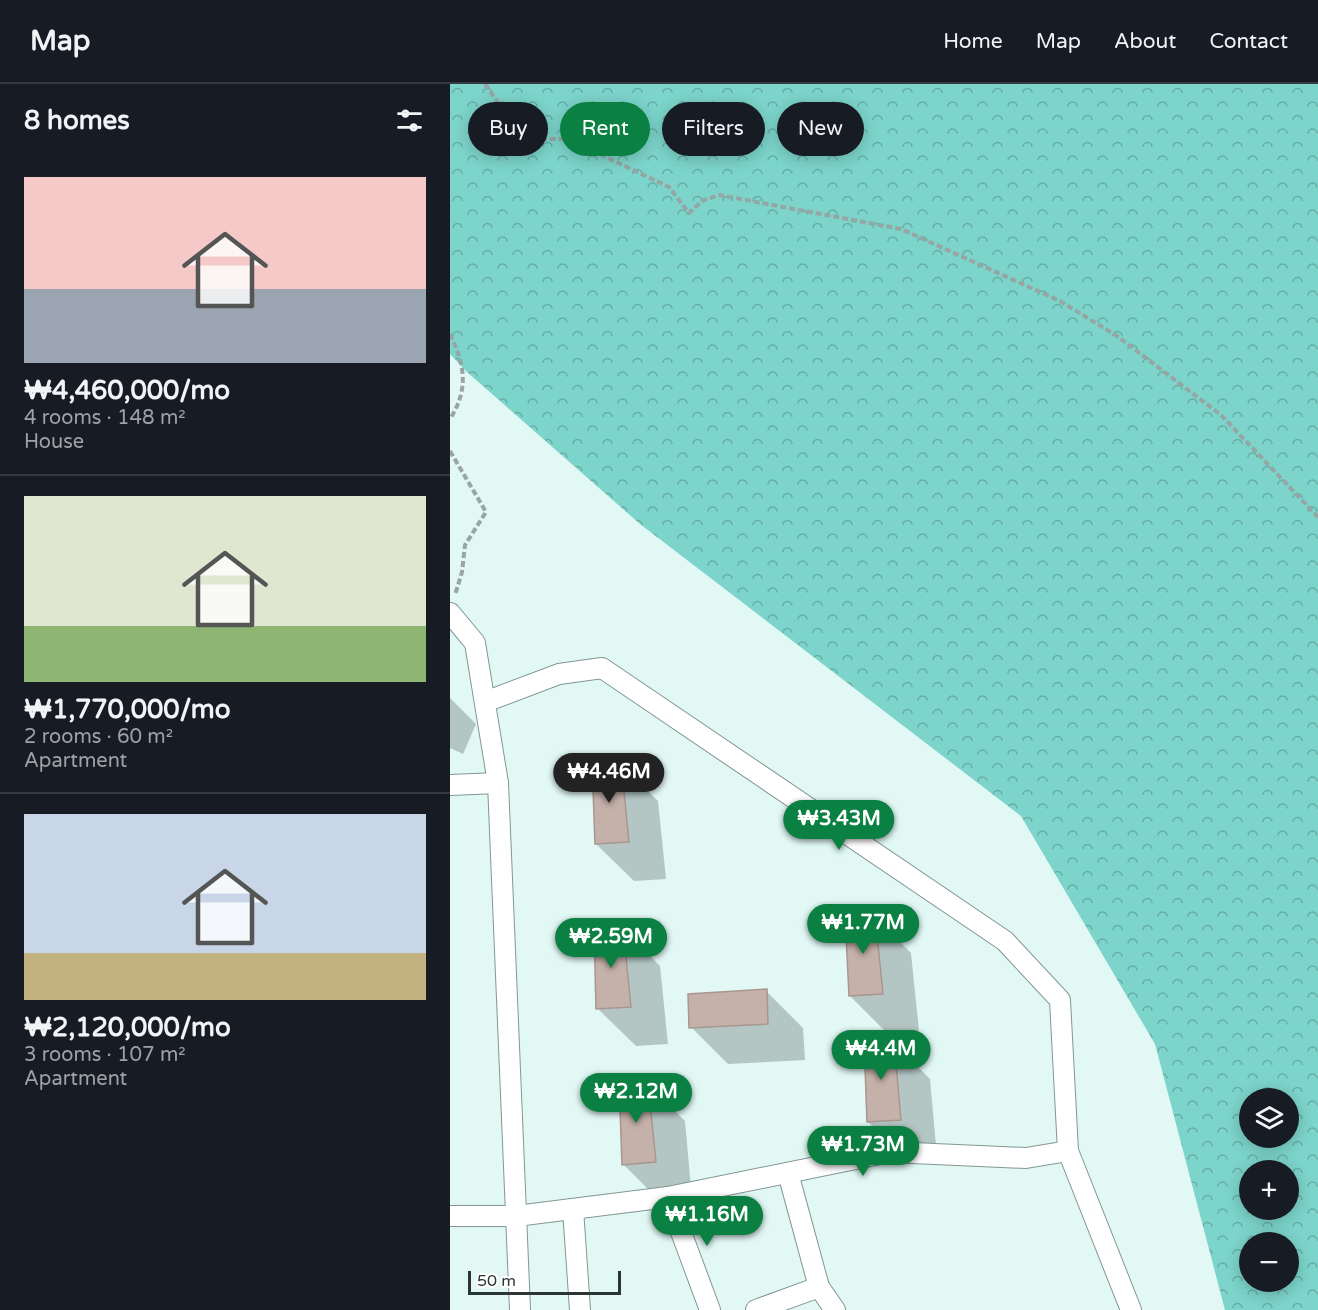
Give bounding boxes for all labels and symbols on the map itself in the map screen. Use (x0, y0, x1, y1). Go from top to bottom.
pin: ₩4.46M (560, 753, 658, 804)
pin: ₩3.43M (790, 800, 888, 851)
pin: ₩1.77M (814, 904, 912, 955)
pin: ₩2.59M (562, 918, 660, 969)
pin: ₩4.4M (839, 1030, 923, 1081)
pin: ₩2.12M (587, 1073, 685, 1124)
pin: ₩1.73M (814, 1126, 912, 1177)
pin: ₩1.16M (658, 1196, 756, 1247)
scale bar (468, 1268, 621, 1296)

